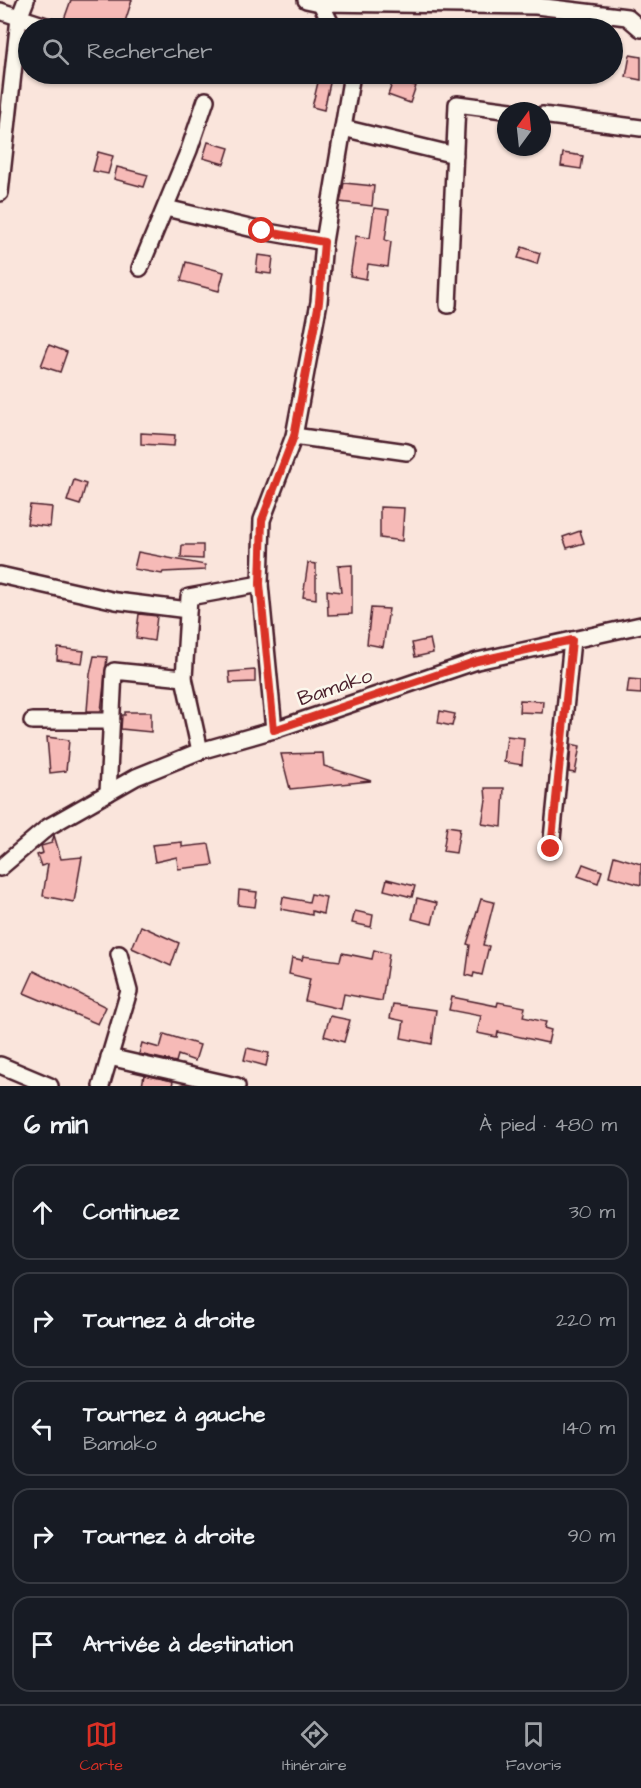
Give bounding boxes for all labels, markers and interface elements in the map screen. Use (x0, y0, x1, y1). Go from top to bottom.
search box (18, 18, 623, 84)
icon: search (39, 35, 72, 68)
text: Rechercher (87, 36, 212, 67)
north arrow (497, 102, 551, 156)
route start (248, 217, 274, 243)
street label: Bamako (294, 661, 376, 713)
route end (537, 835, 563, 861)
text: 6 min (24, 1107, 88, 1143)
text: À pied · 480 m (479, 1111, 617, 1139)
icon: ahead (26, 1196, 59, 1229)
text: Continuez (83, 1197, 179, 1228)
text: 30 m (569, 1198, 615, 1226)
icon: right (26, 1304, 59, 1337)
text: Tournez à droite (83, 1305, 255, 1336)
text: 220 m (556, 1306, 615, 1334)
text: Tournez à gauche (83, 1399, 265, 1430)
icon: left (26, 1412, 59, 1445)
text: 140 m (563, 1414, 615, 1442)
text: Bamako (83, 1430, 157, 1458)
icon: right (26, 1520, 59, 1553)
text: Tournez à droite (83, 1521, 255, 1552)
text: 90 m (567, 1522, 615, 1550)
icon: arrive (26, 1628, 59, 1661)
text: Arrivée à destination (83, 1629, 293, 1660)
tab: Carte (79, 1718, 123, 1776)
tab: Itinéraire (282, 1718, 347, 1776)
tab: Favoris (506, 1718, 561, 1776)

